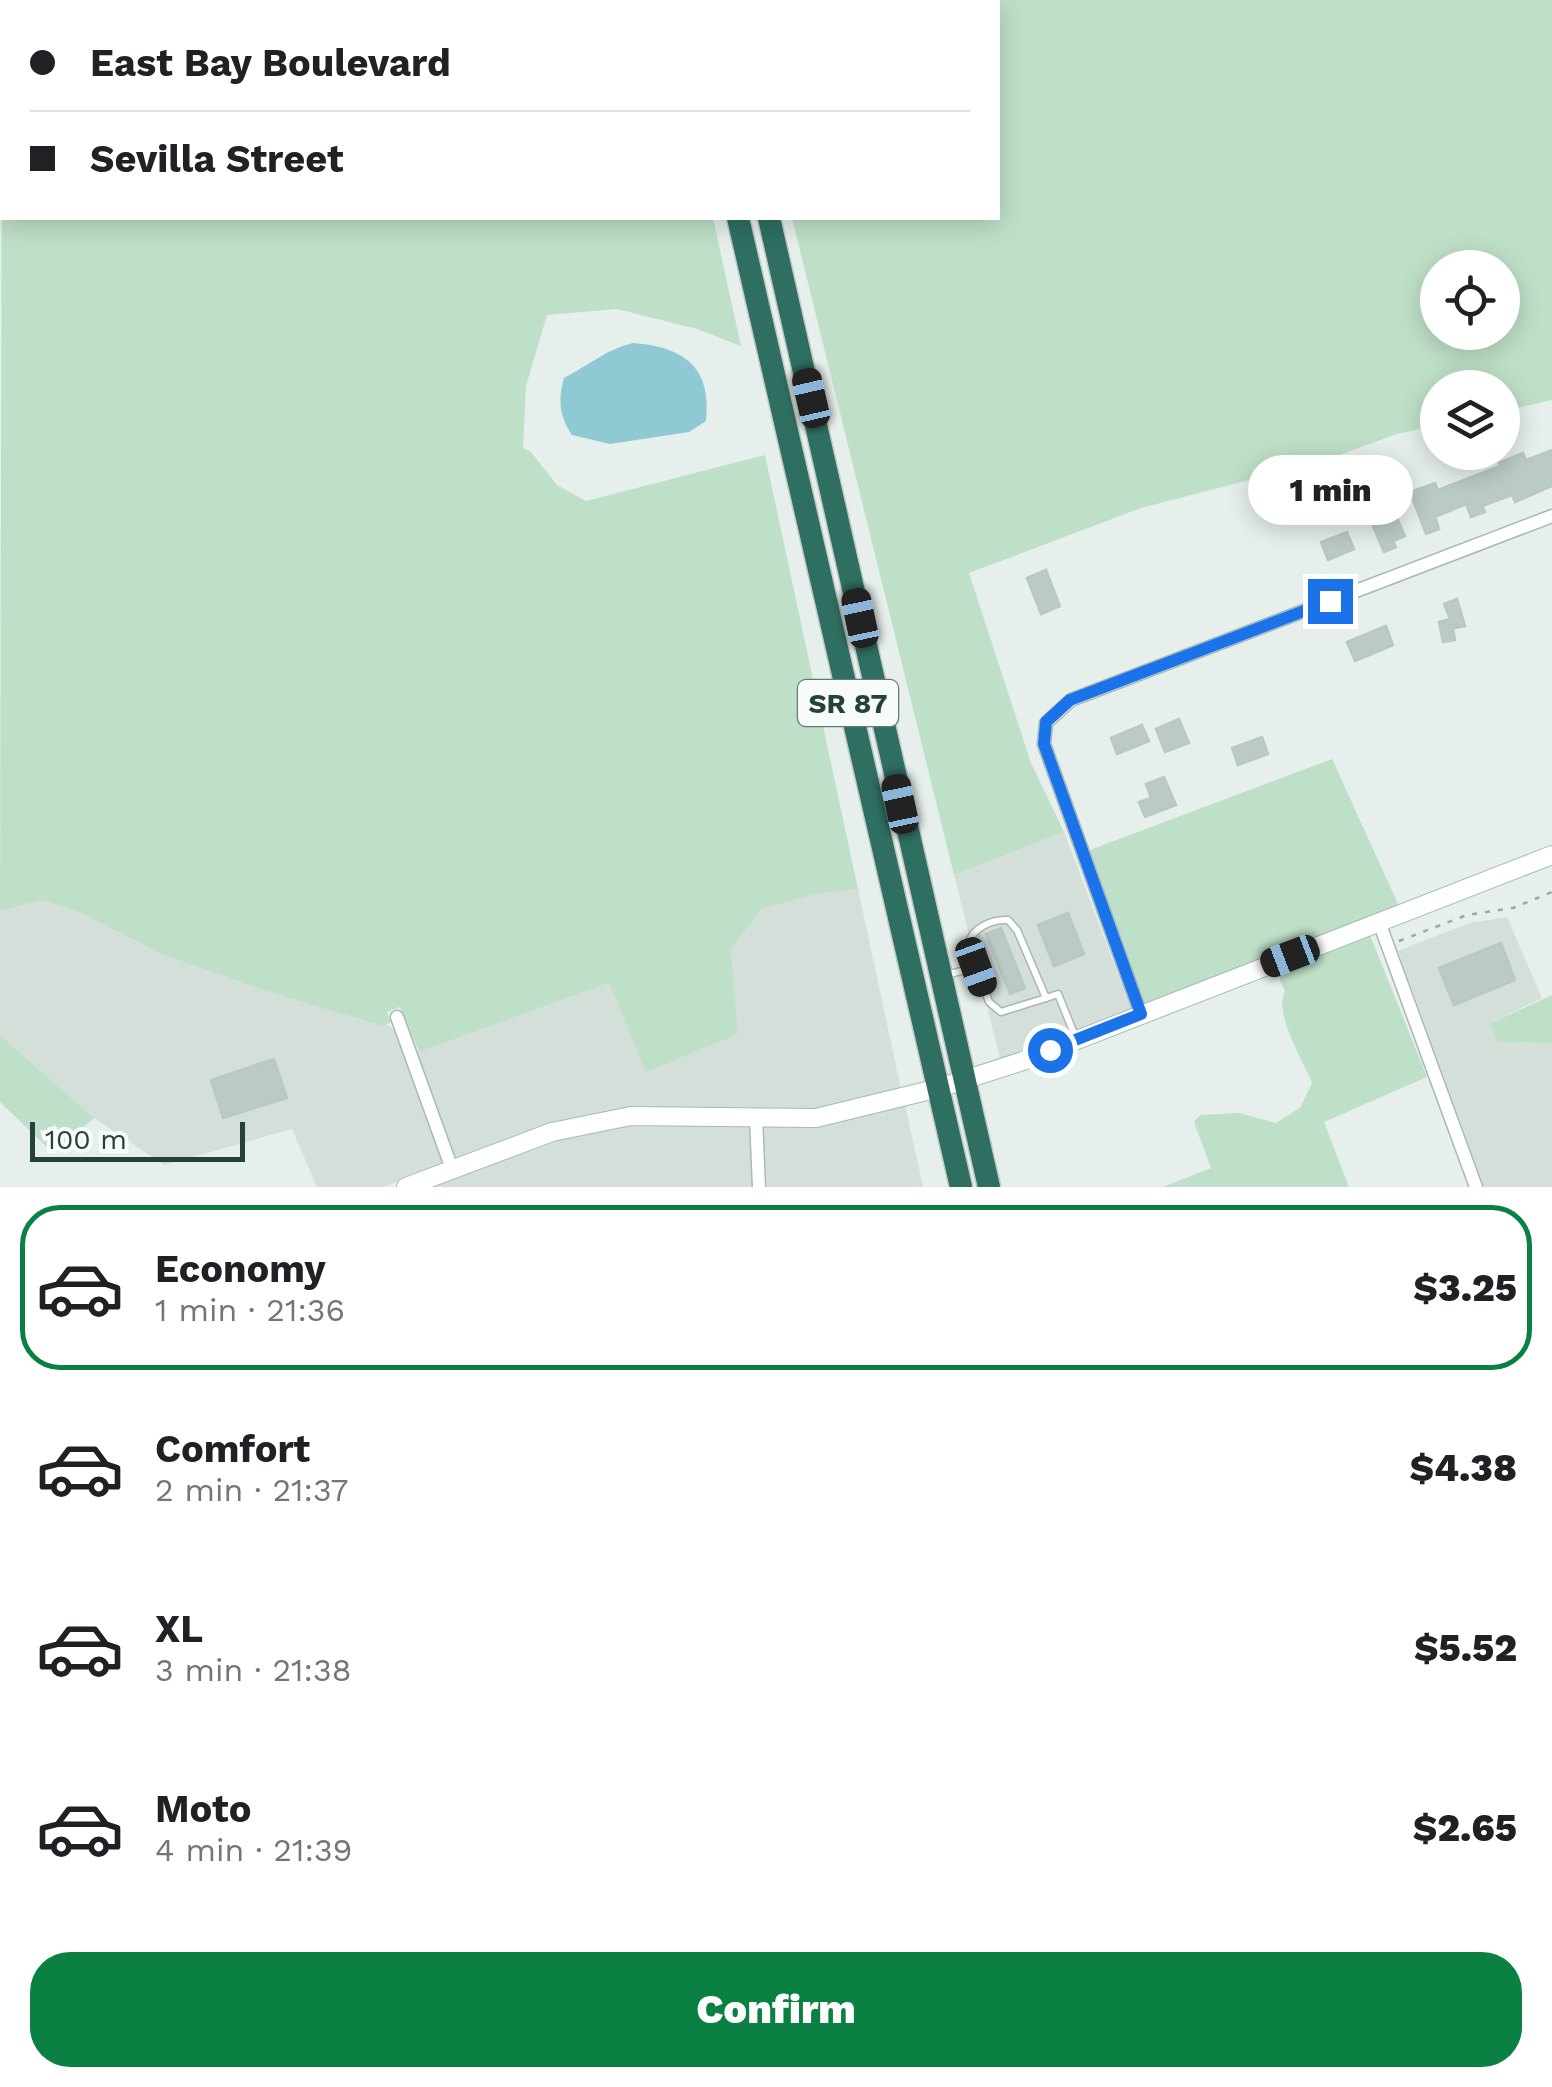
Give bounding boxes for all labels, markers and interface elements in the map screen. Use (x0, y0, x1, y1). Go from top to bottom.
text: East Bay Boulevard (90, 41, 451, 85)
text: Sevilla Street (90, 137, 344, 181)
map controls (1420, 250, 1520, 470)
button: locate (1420, 250, 1520, 350)
car (790, 365, 832, 431)
button: layers (1420, 370, 1520, 470)
callout: 1 min (1248, 456, 1412, 526)
text: 1 min (1289, 471, 1372, 509)
route end (1308, 579, 1353, 624)
car (839, 586, 881, 650)
road number: SR 87 (798, 680, 898, 726)
car (879, 772, 921, 836)
car (1257, 931, 1323, 981)
car (952, 934, 1000, 1000)
route start (1028, 1028, 1073, 1073)
scale bar (30, 1117, 245, 1162)
text: 100 m (45, 1123, 127, 1156)
icon: car (35, 1243, 125, 1333)
text: Economy (155, 1247, 326, 1291)
text: $3.25 (1413, 1266, 1517, 1310)
text: 1 min · 21:36 (155, 1291, 345, 1329)
icon: car (35, 1423, 125, 1513)
text: Comfort (155, 1427, 310, 1471)
text: $4.38 (1409, 1446, 1517, 1490)
text: 2 min · 21:37 (155, 1471, 348, 1509)
icon: car (35, 1603, 125, 1693)
text: XL (155, 1607, 203, 1651)
text: $5.52 (1414, 1626, 1517, 1670)
text: 3 min · 21:38 (155, 1651, 351, 1689)
icon: car (35, 1783, 125, 1873)
text: Moto (155, 1787, 251, 1831)
text: $2.65 (1413, 1806, 1517, 1850)
text: 4 min · 21:39 (155, 1831, 352, 1869)
button: Confirm (30, 1952, 1522, 2067)

